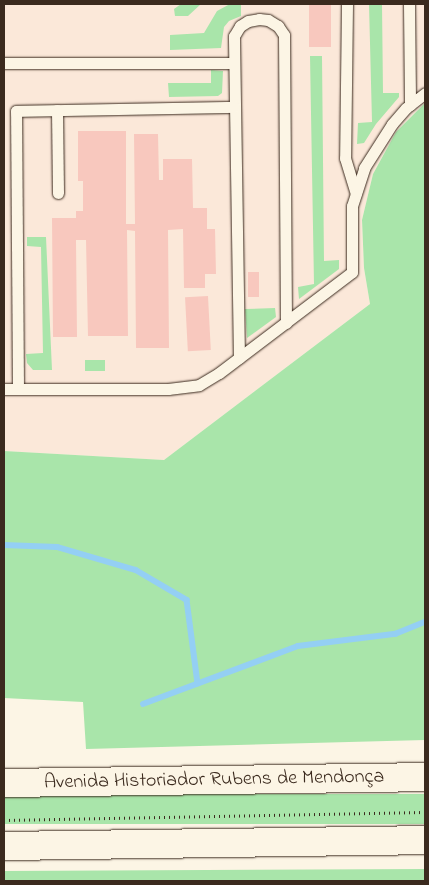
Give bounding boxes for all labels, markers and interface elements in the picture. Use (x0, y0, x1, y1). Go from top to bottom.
street label: Avenida Historiador Rubens de Mendonça (44, 765, 384, 795)

